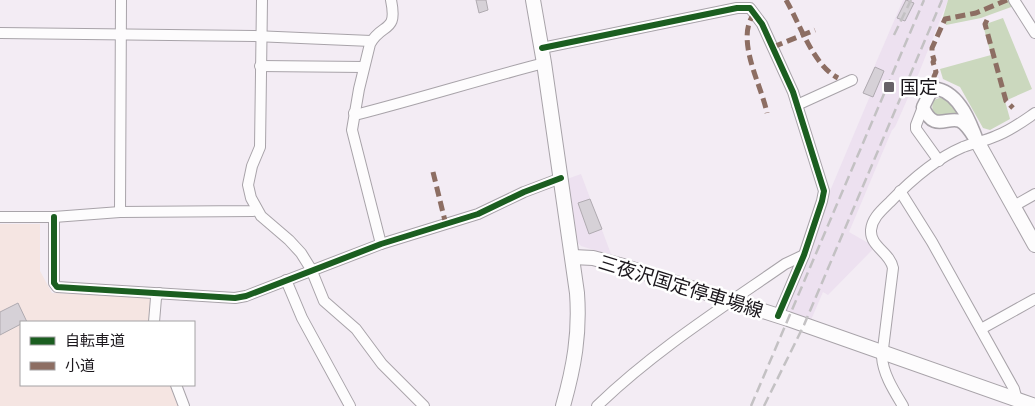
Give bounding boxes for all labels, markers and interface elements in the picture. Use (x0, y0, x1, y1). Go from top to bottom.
place label: 国定 (900, 77, 938, 98)
marker: 国定 (882, 80, 896, 94)
street label: 三夜沢国定停車場線 (596, 251, 766, 322)
legend (20, 321, 195, 386)
text: 自転車道 (65, 333, 125, 349)
text: 小道 (65, 358, 95, 374)

